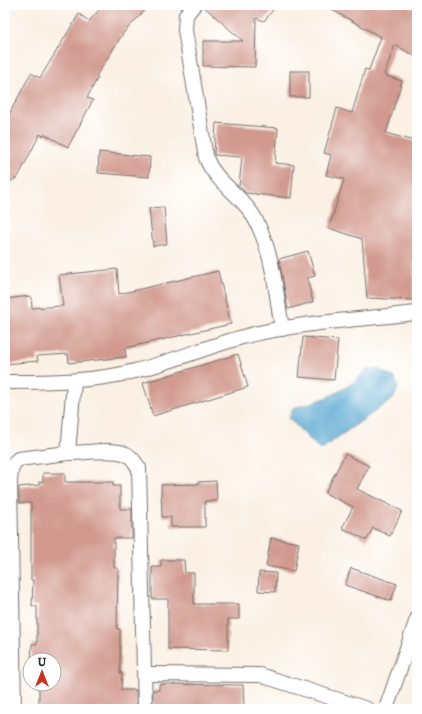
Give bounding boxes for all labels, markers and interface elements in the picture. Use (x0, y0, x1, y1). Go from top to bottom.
north arrow (22, 652, 62, 692)
text: U (38, 656, 47, 670)

